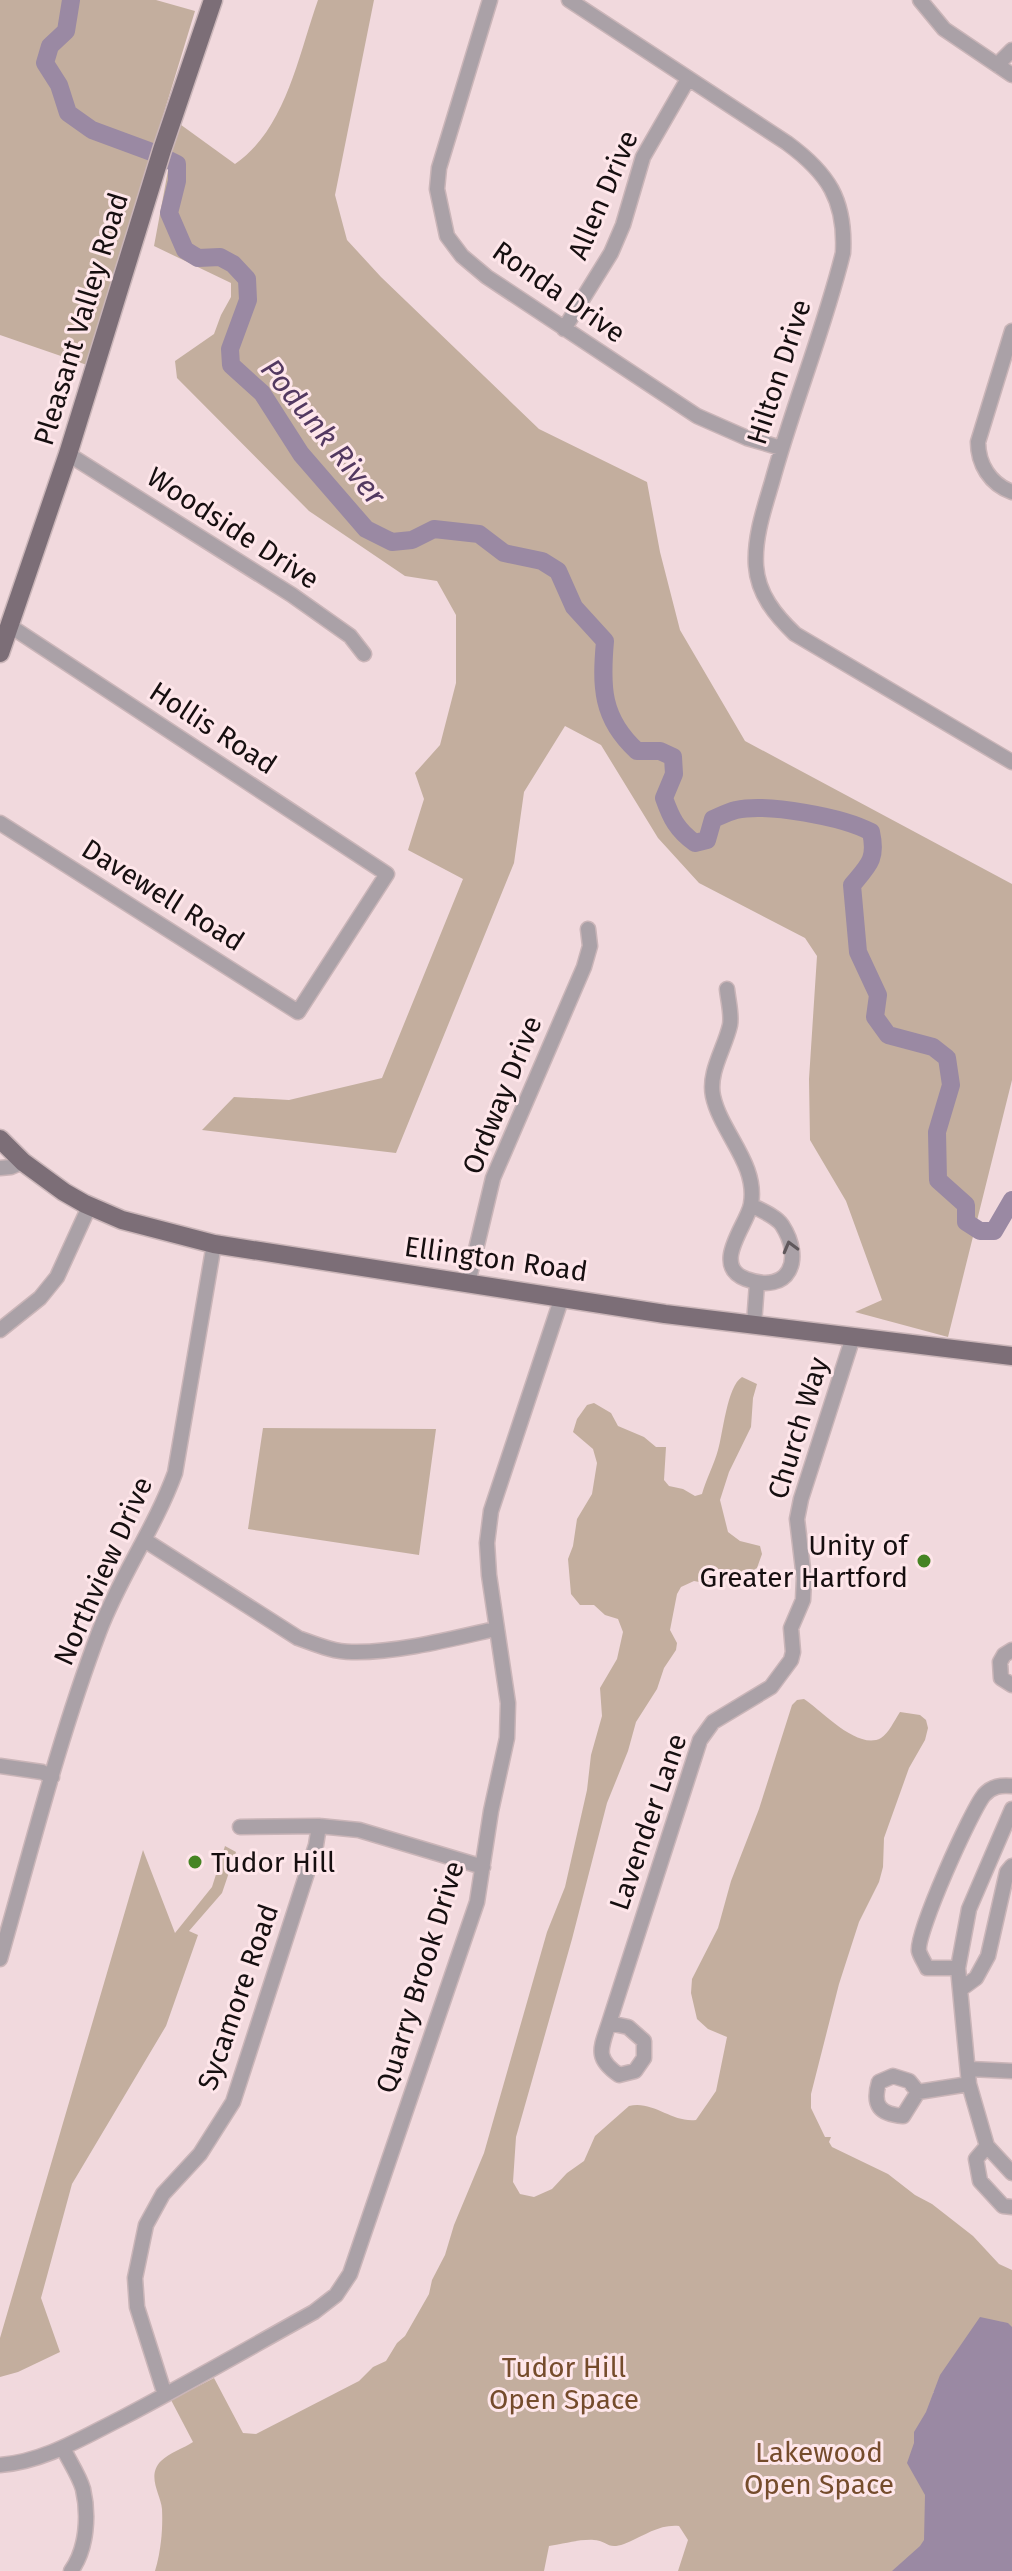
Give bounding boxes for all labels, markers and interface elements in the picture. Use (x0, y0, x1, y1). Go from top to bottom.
street label: Allen Drive (561, 125, 645, 265)
street label: Pleasant Valley Road (27, 189, 135, 449)
street label: Ronda Drive (486, 234, 632, 350)
street label: Hilton Drive (740, 295, 818, 449)
water label: Podunk River (253, 352, 394, 514)
street label: Woodside Drive (141, 460, 325, 596)
street label: Hollis Road (143, 675, 283, 781)
street label: Davewell Road (76, 832, 250, 958)
street label: Ordway Drive (455, 1011, 549, 1179)
street label: Ellington Road (402, 1230, 590, 1288)
one-way arrow (782, 1241, 799, 1255)
street label: Church Way (761, 1353, 835, 1503)
street label: Northview Drive (47, 1472, 159, 1670)
place label: Unity of Greater Hartford (700, 1529, 911, 1594)
marker: Unity of Greater Hartford (915, 1552, 933, 1570)
street label: Lavender Lane (602, 1729, 694, 1915)
place label: Tudor Hill (211, 1846, 335, 1879)
marker: Tudor Hill (186, 1853, 204, 1871)
street label: Quarry Brook Drive (369, 1857, 471, 2097)
street label: Sycamore Road (191, 1900, 285, 2094)
park label: Tudor Hill Open Space (489, 2351, 639, 2416)
park label: Lakewood Open Space (744, 2436, 894, 2501)

